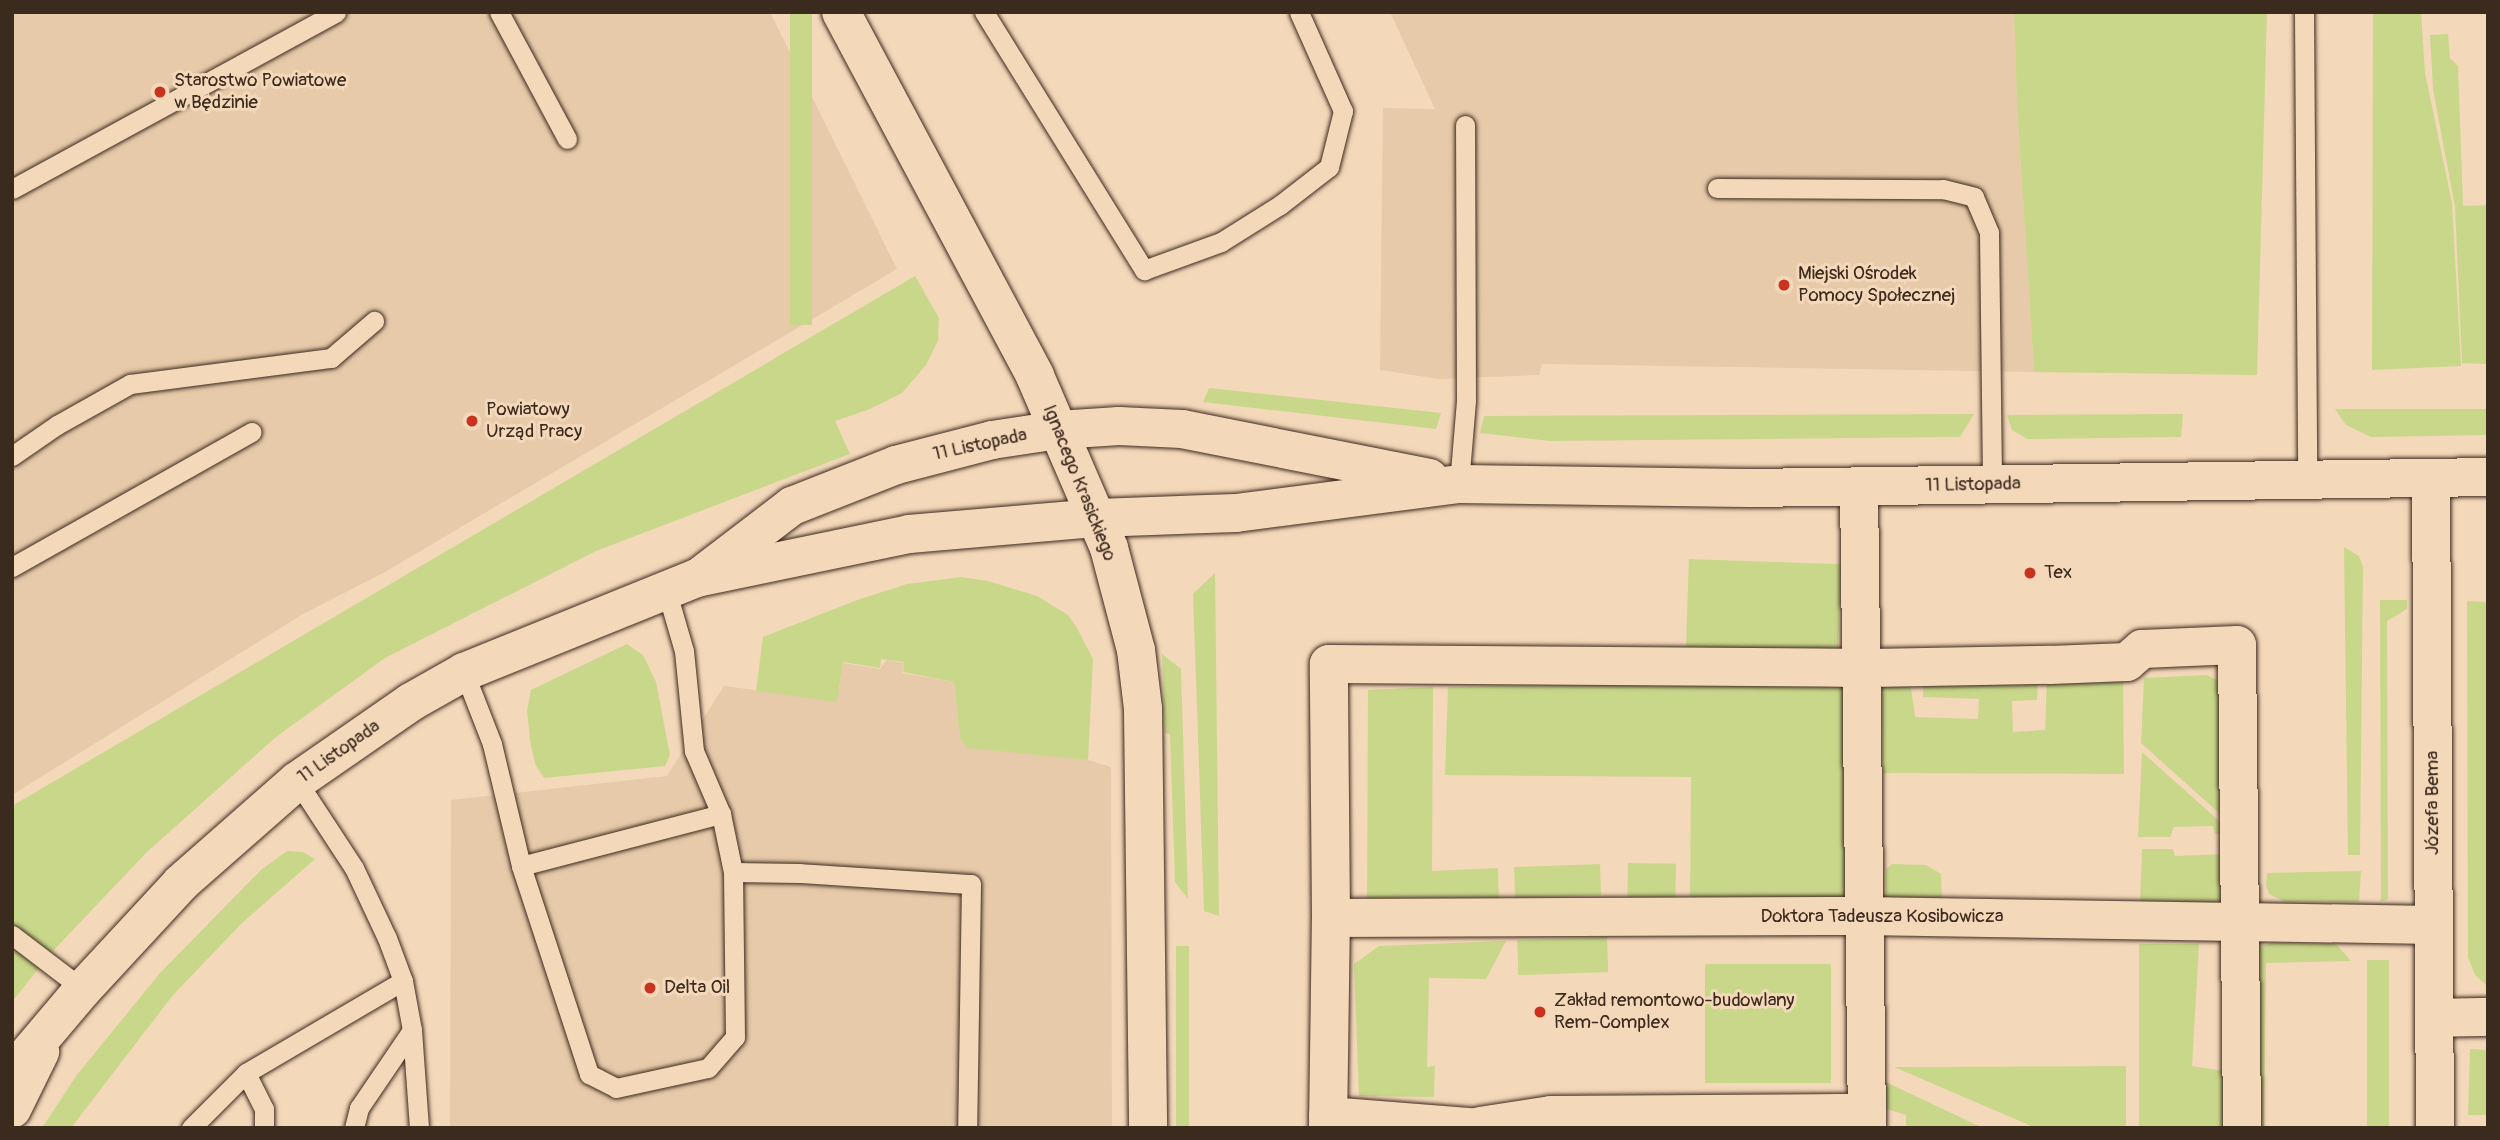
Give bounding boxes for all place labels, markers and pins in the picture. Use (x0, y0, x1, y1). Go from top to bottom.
place label: Starostwo Powiatowe w Będzinie (174, 70, 346, 114)
marker: Starostwo Powiatowe w Będzinie (152, 84, 168, 100)
place label: Miejski Ośrodek Pomocy Społecznej (1798, 263, 1955, 307)
marker: Miejski Ośrodek Pomocy Społecznej (1776, 277, 1792, 293)
place label: Powiatowy Urząd Pracy (486, 399, 582, 443)
marker: Powiatowy Urząd Pracy (464, 413, 480, 429)
place label: Tex (2044, 562, 2072, 584)
marker: Tex (2022, 565, 2038, 581)
place label: Delta Oil (664, 977, 730, 999)
marker: Delta Oil (642, 980, 658, 996)
place label: Zakład remontowo-budowlany Rem-Complex (1554, 990, 1794, 1034)
marker: Zakład remontowo-budowlany Rem-Complex (1532, 1004, 1548, 1020)

